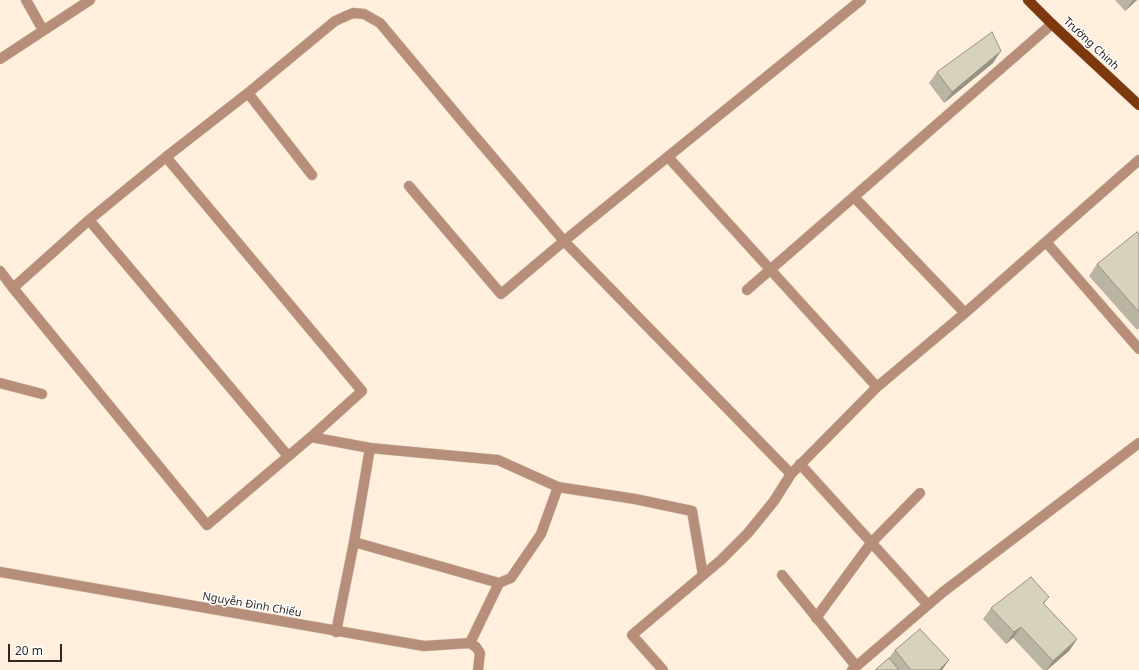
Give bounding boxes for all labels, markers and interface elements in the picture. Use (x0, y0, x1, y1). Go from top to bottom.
street label: Trường Chinh (1061, 15, 1121, 73)
street label: Nguyễn Đình Chiểu (201, 590, 303, 620)
scale bar (10, 636, 64, 662)
text: 20 m (15, 642, 43, 659)

